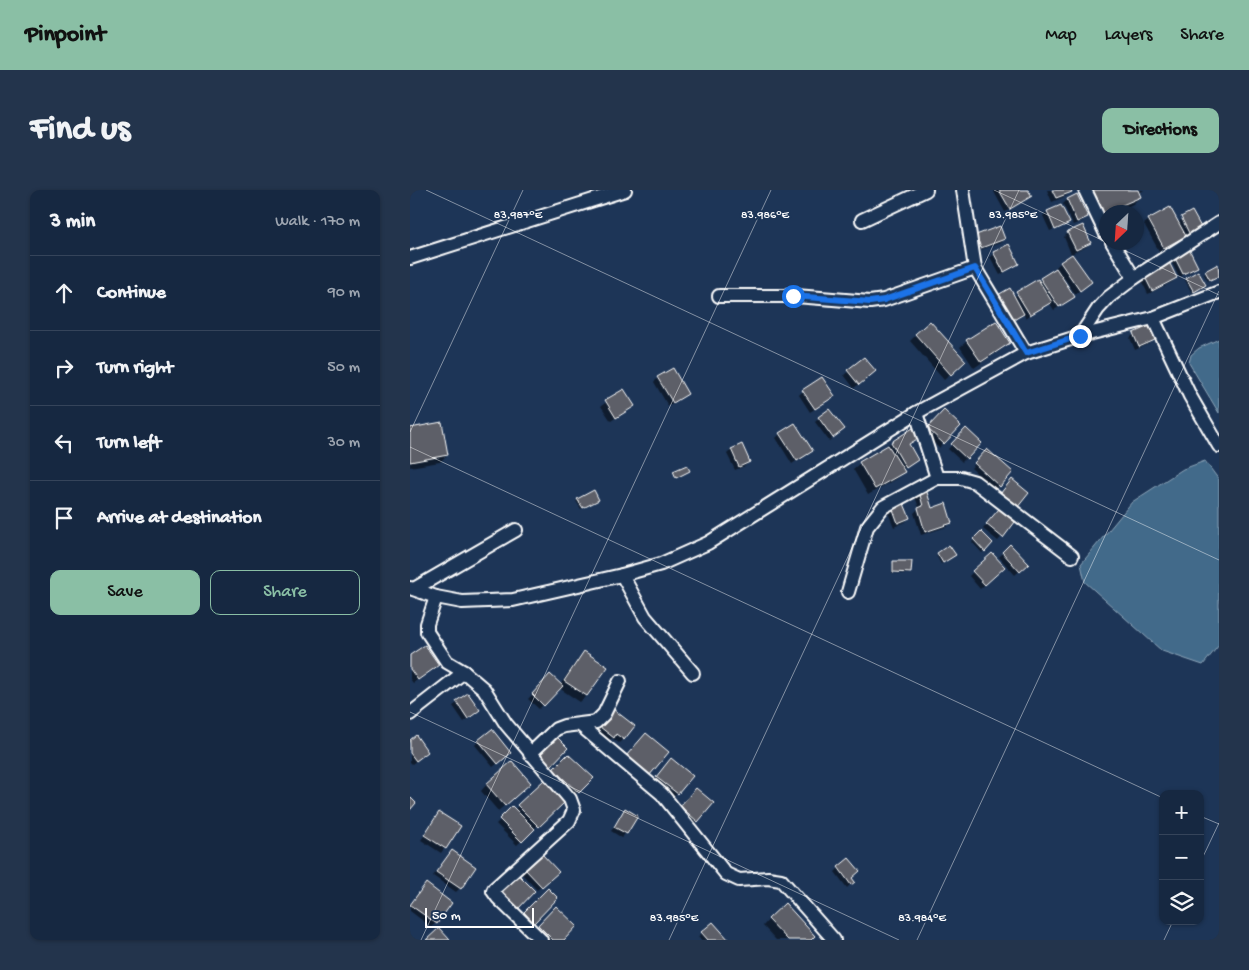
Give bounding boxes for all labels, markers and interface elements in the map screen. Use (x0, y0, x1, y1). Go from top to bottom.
text: Pinpoint (25, 21, 106, 50)
text: Map (1045, 25, 1077, 46)
text: Layers (1105, 25, 1152, 46)
text: Share (1180, 25, 1224, 46)
button: Directions (1102, 108, 1219, 153)
text: Find us (30, 110, 130, 151)
north arrow (1099, 205, 1144, 250)
text: 83.987°E (494, 209, 543, 223)
text: 83.986°E (741, 209, 790, 223)
text: 83.985°E (989, 209, 1038, 223)
text: 3 min (50, 210, 95, 235)
text: Walk · 170 m (275, 213, 360, 232)
icon: ahead (50, 279, 78, 307)
text: Continue (97, 282, 166, 305)
text: 90 m (328, 284, 360, 303)
route start (782, 285, 805, 308)
route end (1069, 325, 1092, 348)
icon: right (50, 354, 78, 382)
text: Turn right (97, 357, 173, 380)
text: 50 m (327, 359, 360, 378)
icon: left (50, 429, 78, 457)
text: Turn left (97, 432, 161, 455)
text: 30 m (327, 434, 360, 453)
icon: arrive (50, 504, 78, 532)
text: Arrive at destination (97, 507, 261, 530)
button: Save (50, 570, 200, 615)
button: Share (210, 570, 360, 615)
map controls (1159, 790, 1204, 925)
button: + (1159, 790, 1204, 835)
button: − (1159, 835, 1204, 880)
button: layers (1159, 880, 1204, 925)
scale bar (425, 905, 534, 928)
text: 50 m (432, 908, 461, 925)
text: 83.985°E (650, 912, 699, 926)
text: 83.984°E (898, 912, 946, 926)

